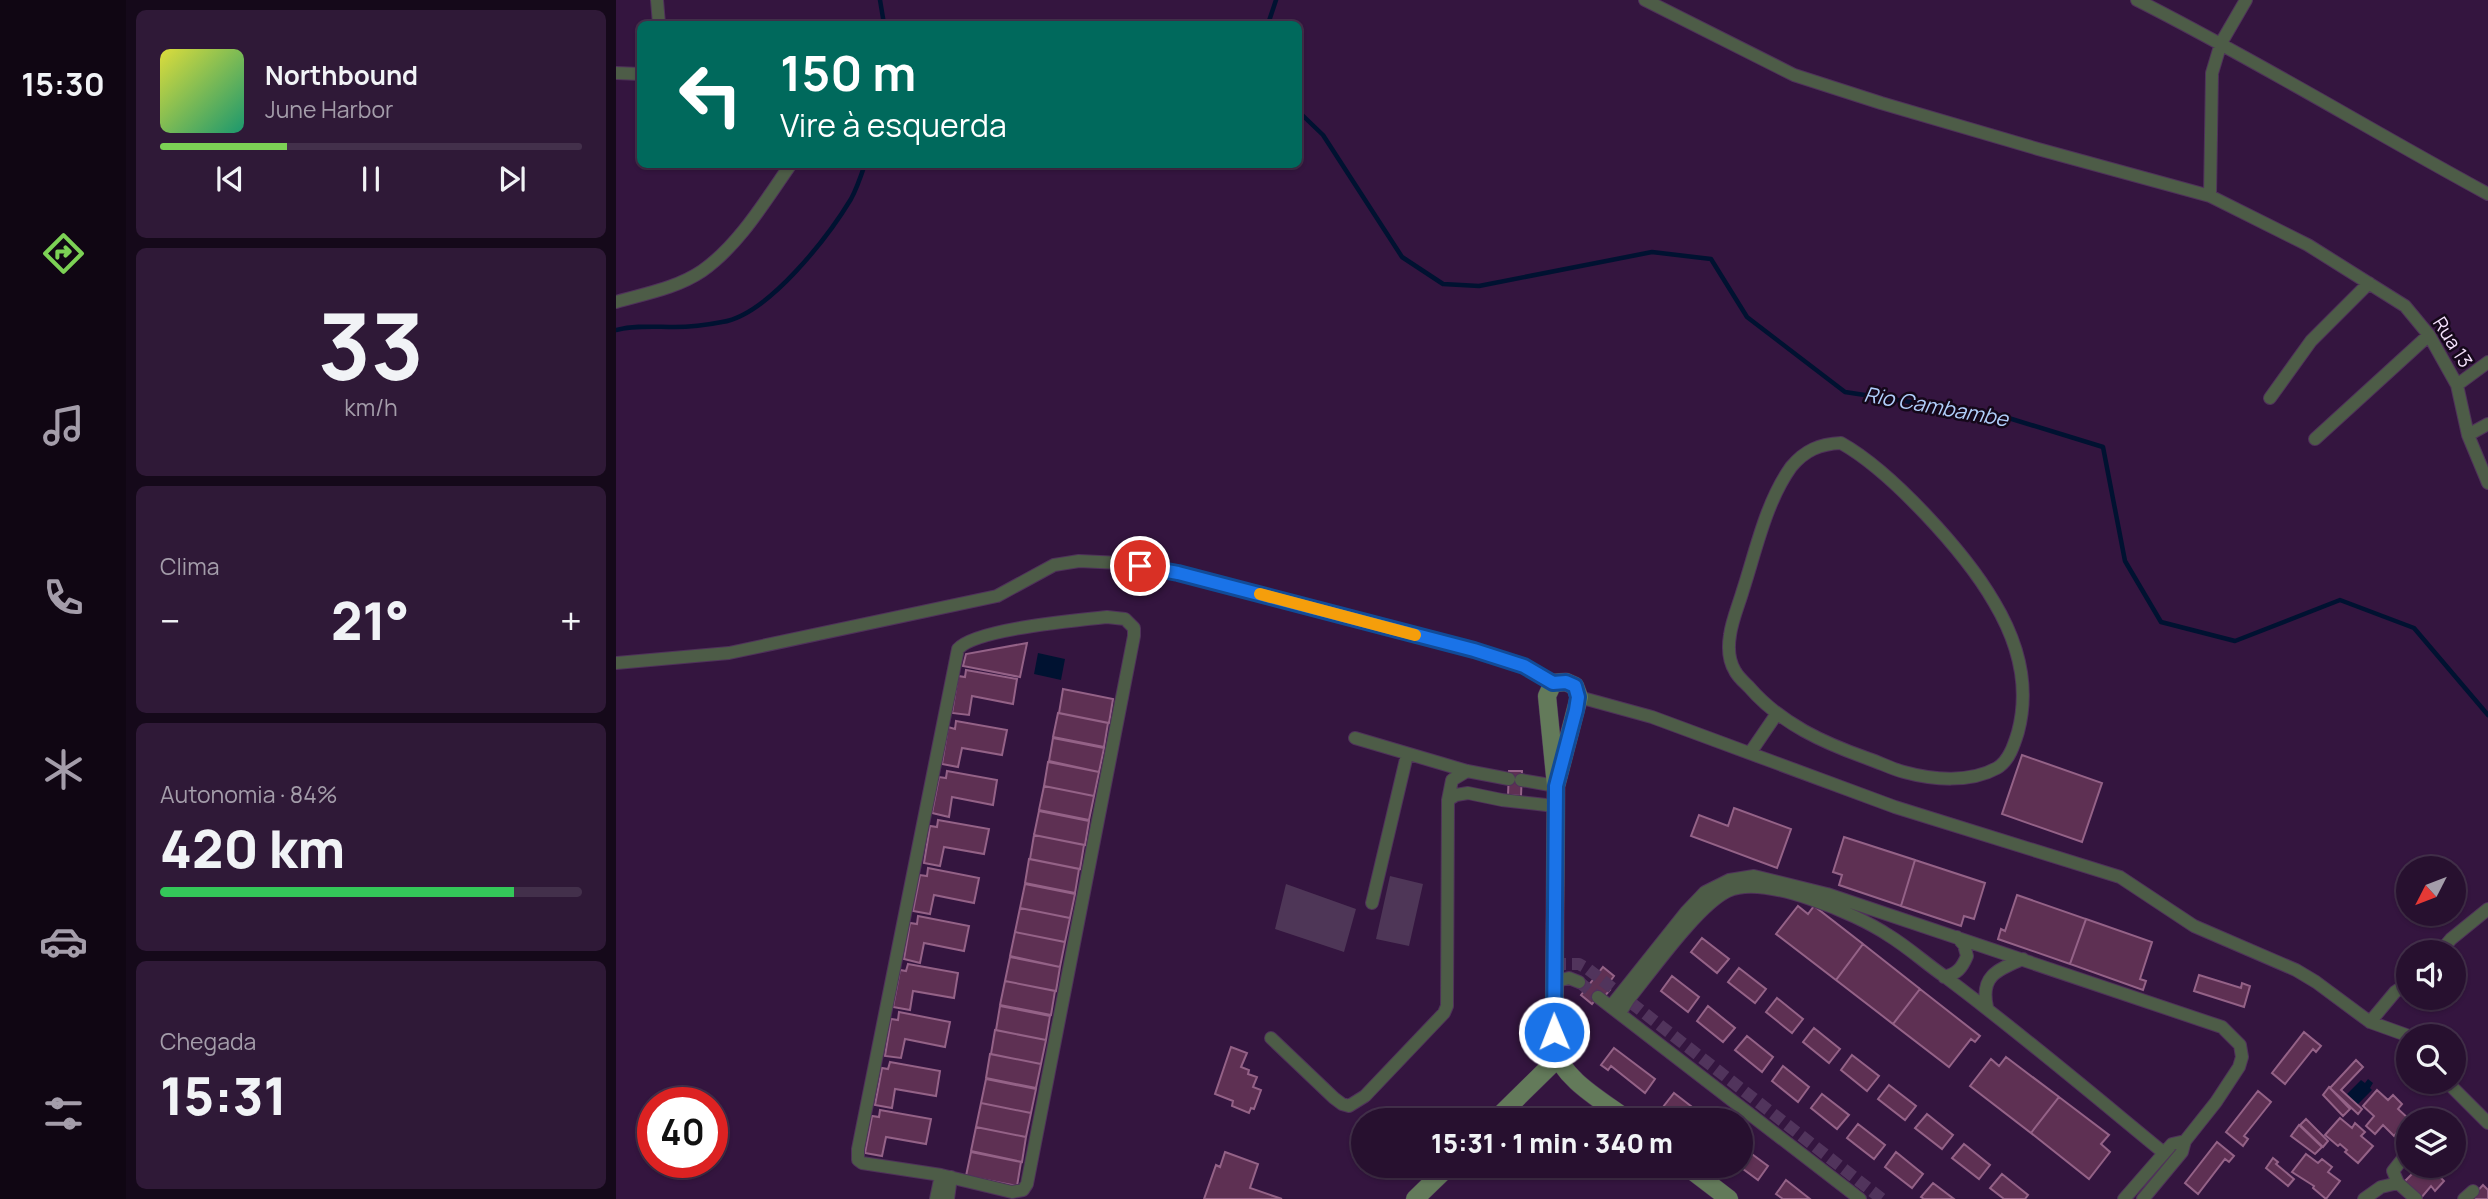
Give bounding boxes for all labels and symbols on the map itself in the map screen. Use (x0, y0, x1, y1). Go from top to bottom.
street label: Rua 13 (2427, 312, 2479, 372)
water label: Rio Cambambe (1862, 380, 2012, 433)
pin (1110, 536, 1170, 596)
north arrow (2396, 856, 2466, 926)
position arrow (1517, 995, 1591, 1069)
speed limit sign: 40 (637, 1087, 728, 1178)

